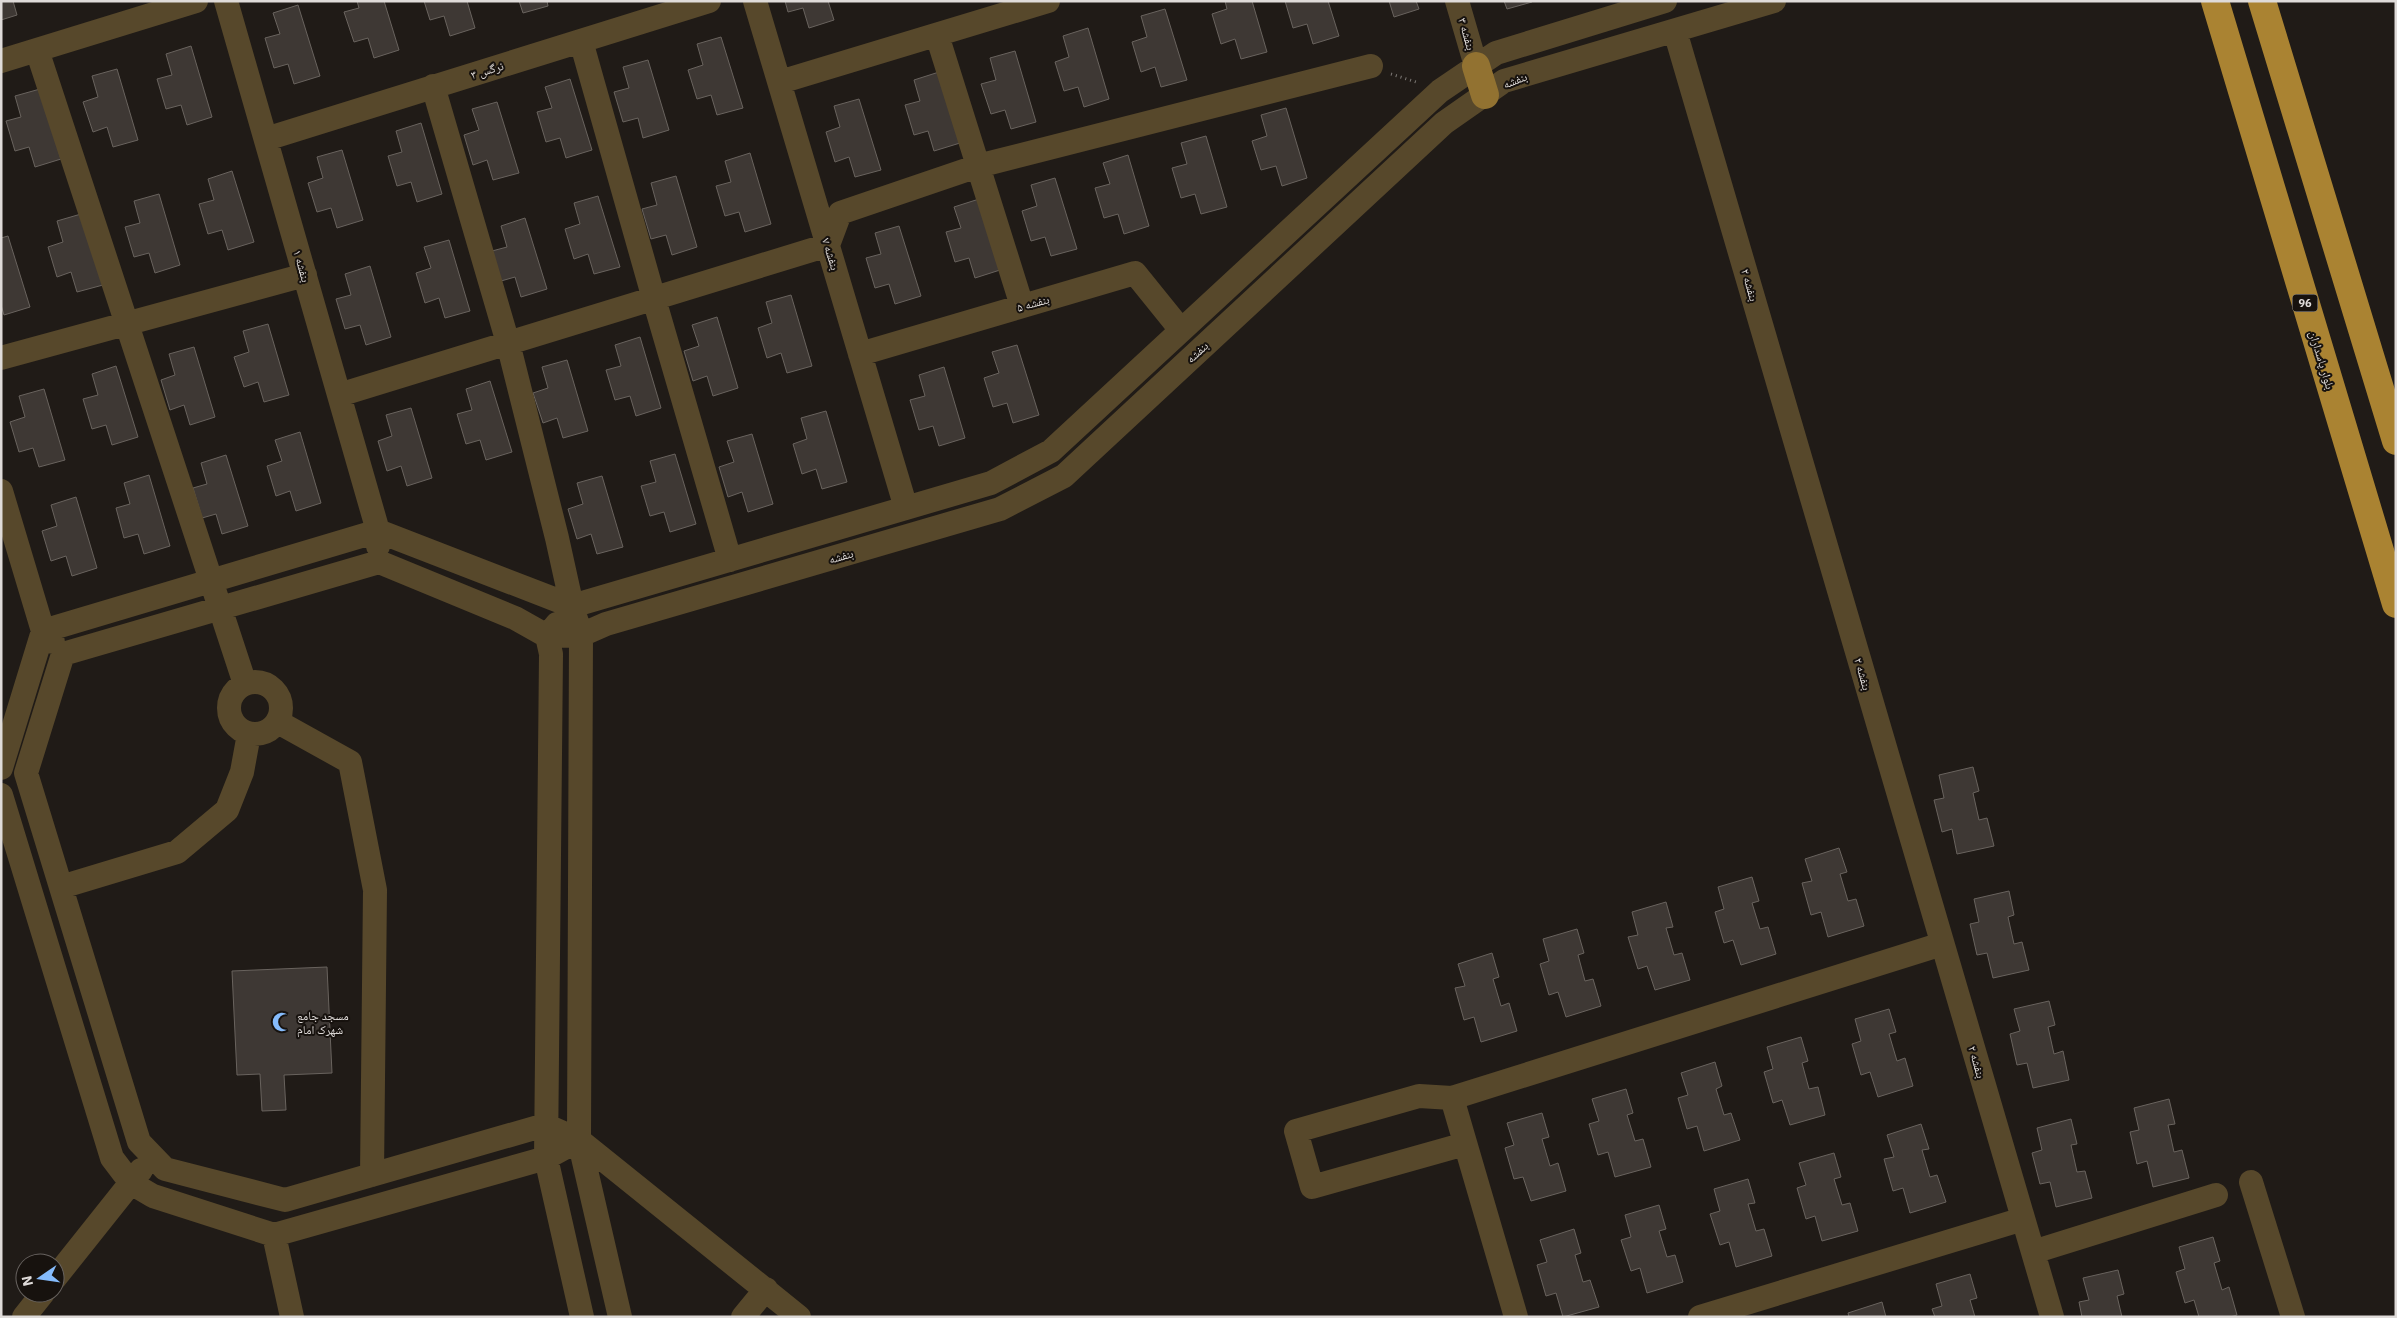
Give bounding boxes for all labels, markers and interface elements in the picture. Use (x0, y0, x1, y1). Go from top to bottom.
street label: بنفشه ۳ (1455, 16, 1479, 52)
street label: نرگس ۳ (469, 58, 505, 82)
street label: بنفشه (1501, 69, 1529, 92)
street label: بنفشه ۷ (819, 236, 843, 272)
street label: بنفشه ۱ (290, 248, 314, 284)
street label: بنفشه ۲ (1738, 267, 1762, 303)
street label: بنفشه ۵ (1015, 291, 1051, 315)
road number: 96 (2292, 294, 2318, 312)
street label: بلوار پاسداران (2306, 329, 2338, 391)
street label: بنفشه (1183, 338, 1211, 366)
street label: بنفشه (827, 545, 855, 567)
street label: بنفشه ۲ (1851, 656, 1875, 692)
place label: مسجد جامع شهرک امام (297, 1008, 349, 1038)
mosque icon: مسجد جامع شهرک امام (271, 1011, 293, 1033)
street label: بنفشه ۲ (1965, 1044, 1989, 1080)
north arrow (15, 1253, 65, 1303)
text: N (17, 1274, 37, 1288)

